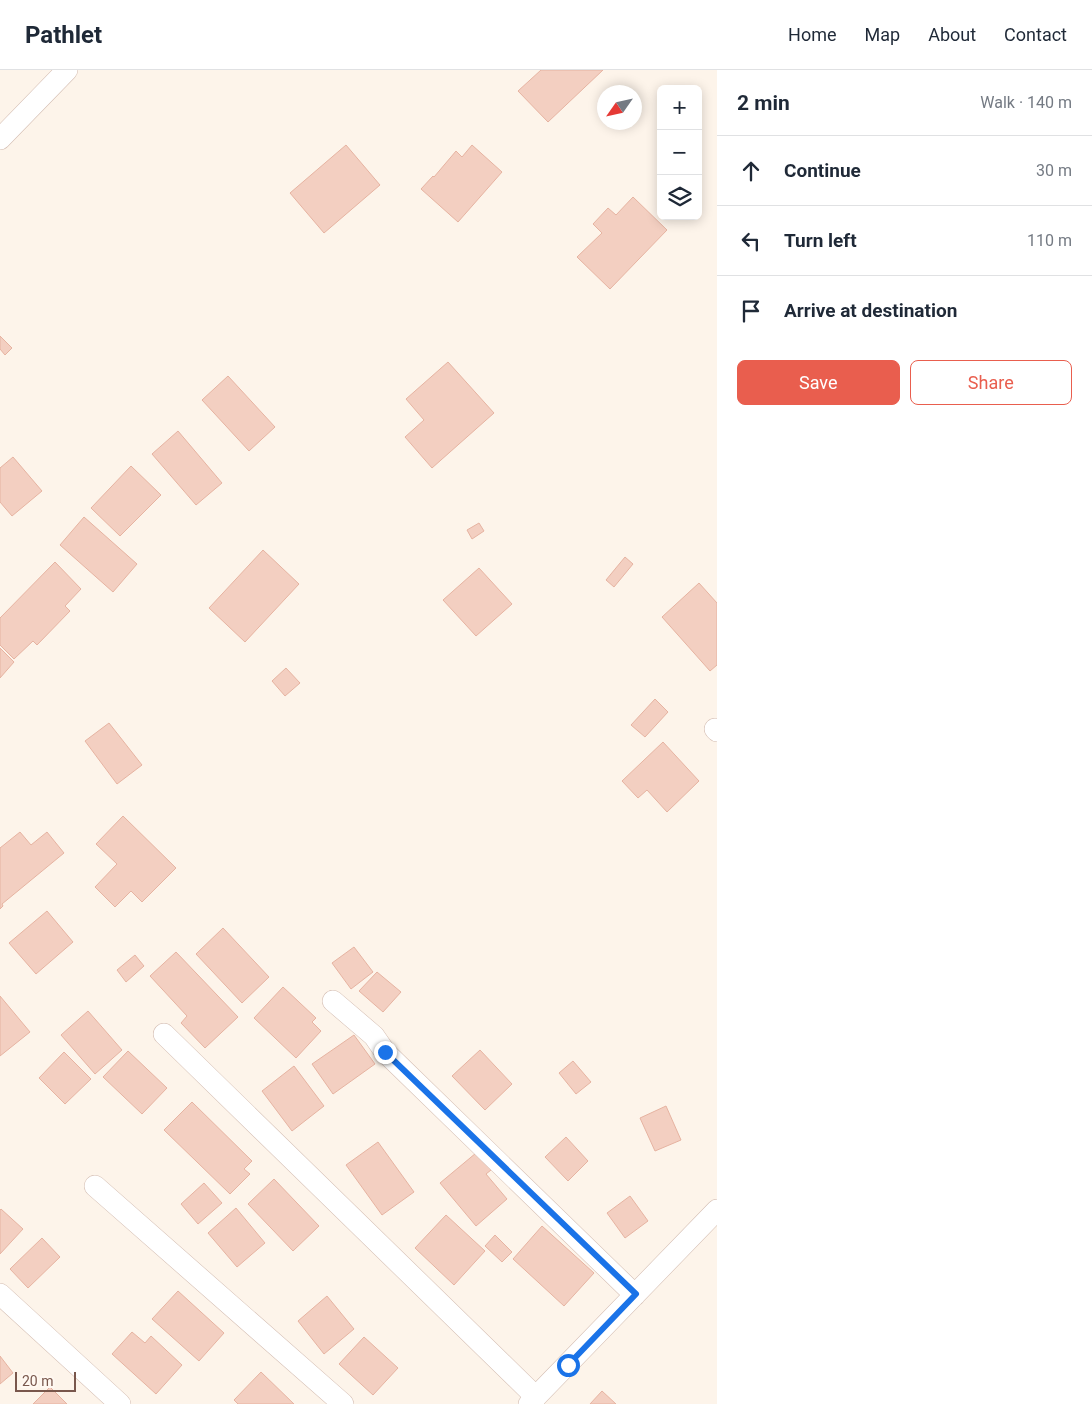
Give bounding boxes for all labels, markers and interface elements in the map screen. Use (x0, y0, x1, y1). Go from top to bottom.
text: Pathlet (25, 21, 102, 49)
text: Home (788, 24, 837, 45)
text: Map (865, 24, 900, 45)
text: About (928, 24, 976, 45)
text: Contact (1004, 24, 1067, 45)
north arrow (597, 85, 642, 130)
map controls (657, 85, 702, 220)
button: + (657, 85, 702, 130)
text: 2 min (737, 91, 790, 115)
text: Walk · 140 m (980, 93, 1072, 112)
button: − (657, 130, 702, 175)
icon: ahead (737, 157, 765, 185)
text: Continue (784, 159, 861, 182)
text: 30 m (1036, 161, 1072, 180)
button: layers (657, 175, 702, 220)
icon: left (737, 227, 765, 255)
text: Turn left (784, 229, 857, 252)
text: 110 m (1027, 231, 1072, 250)
icon: arrive (737, 297, 765, 325)
text: Arrive at destination (784, 299, 957, 322)
button: Save (737, 360, 900, 405)
button: Share (910, 360, 1072, 405)
route end (374, 1041, 397, 1064)
route start (557, 1354, 580, 1377)
scale bar (15, 1369, 76, 1392)
text: 20 m (22, 1373, 54, 1389)

